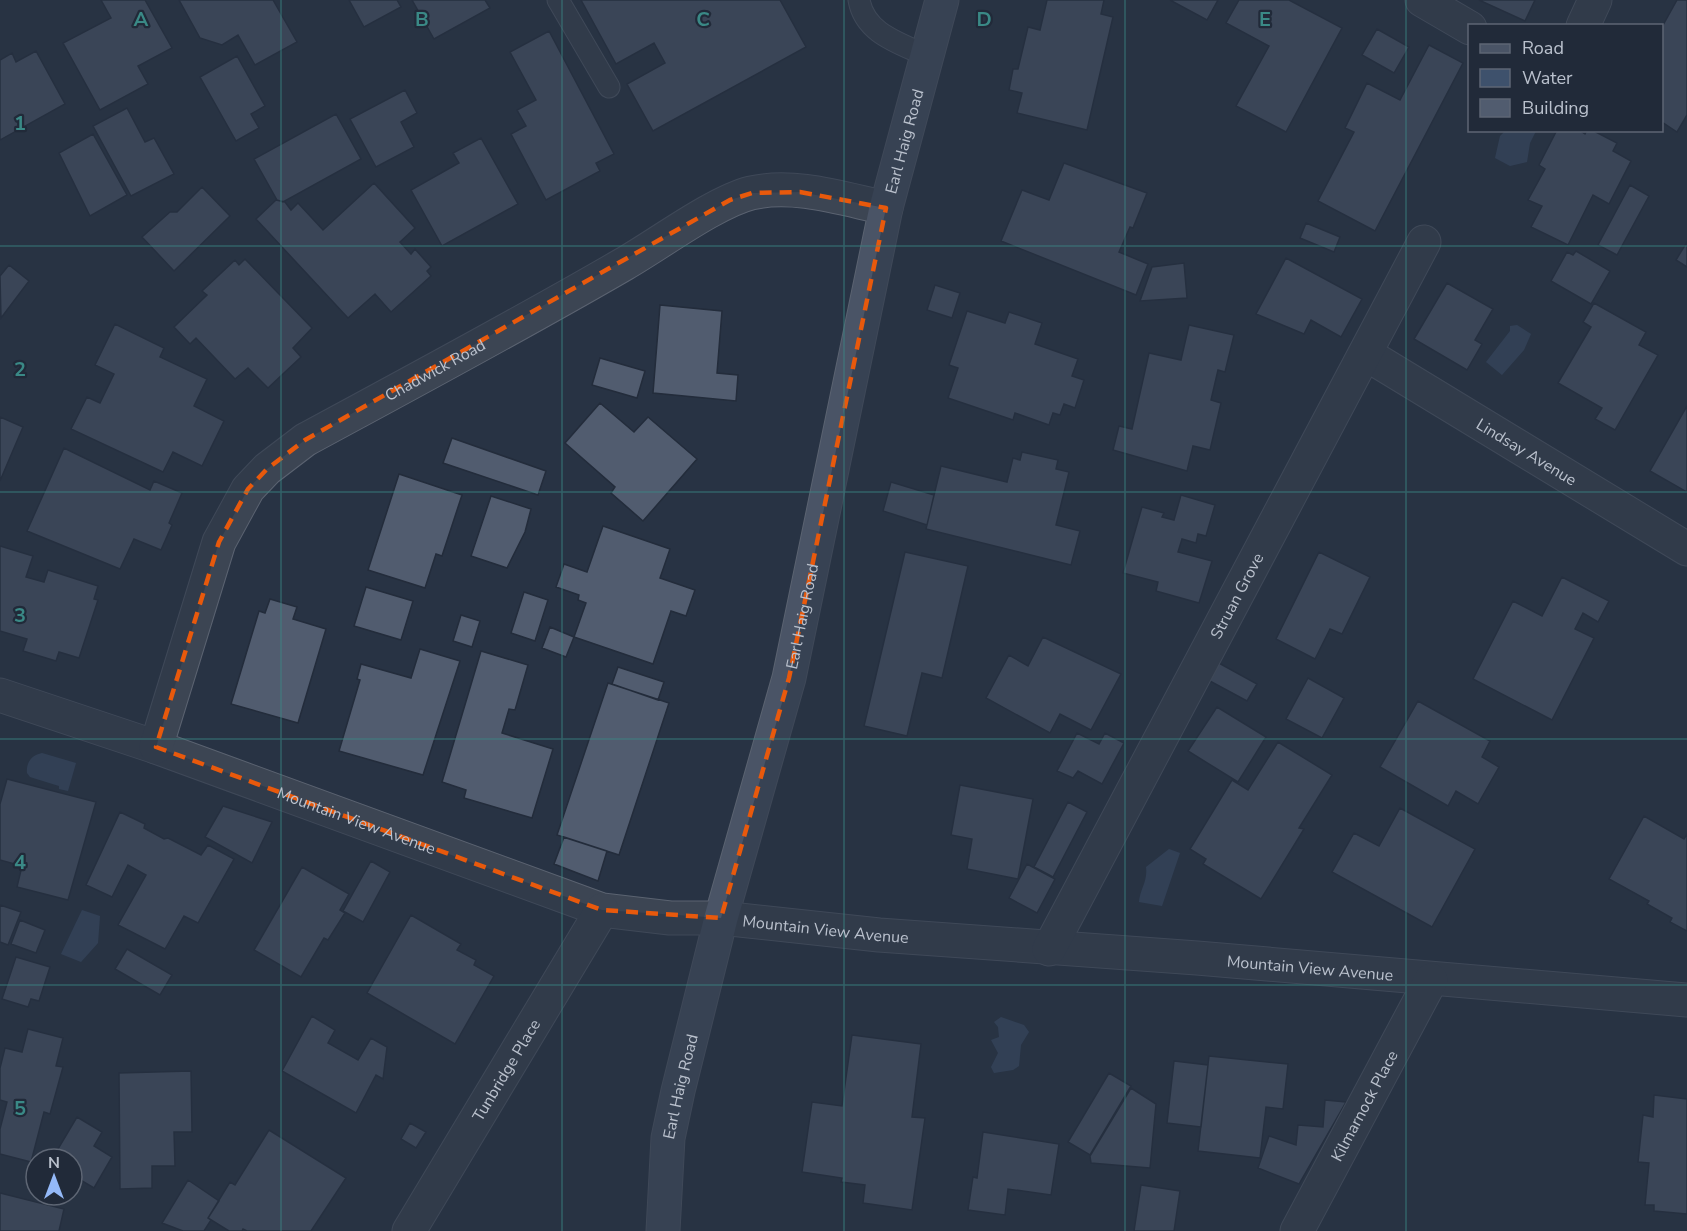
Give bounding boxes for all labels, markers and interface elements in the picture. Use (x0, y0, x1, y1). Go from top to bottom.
text: A (134, 6, 149, 33)
text: B (415, 6, 429, 33)
text: C (696, 6, 710, 33)
text: D (976, 6, 992, 33)
text: E (1259, 6, 1271, 33)
legend (1468, 24, 1663, 132)
text: Road (1522, 36, 1564, 60)
text: Water (1522, 66, 1573, 90)
street label: Earl Haig Road (880, 87, 930, 196)
text: Building (1522, 96, 1589, 120)
text: 1 (14, 110, 26, 137)
street label: Chadwick Road (381, 334, 490, 407)
text: 2 (14, 356, 26, 383)
street label: Lindsay Avenue (1472, 414, 1580, 491)
street label: Struan Grove (1205, 549, 1269, 643)
street label: Earl Haig Road (781, 562, 824, 671)
text: 3 (14, 602, 26, 629)
street label: Mountain View Avenue (274, 782, 438, 860)
text: 4 (14, 849, 26, 876)
street label: Mountain View Avenue (741, 910, 909, 949)
street label: Mountain View Avenue (1226, 951, 1394, 987)
street label: Tunbridge Place (467, 1015, 546, 1126)
street label: Earl Haig Road (658, 1032, 704, 1141)
street label: Kilmarnock Place (1326, 1047, 1403, 1166)
text: 5 (14, 1095, 26, 1122)
north arrow (24, 1147, 84, 1207)
text: N (48, 1152, 60, 1174)

